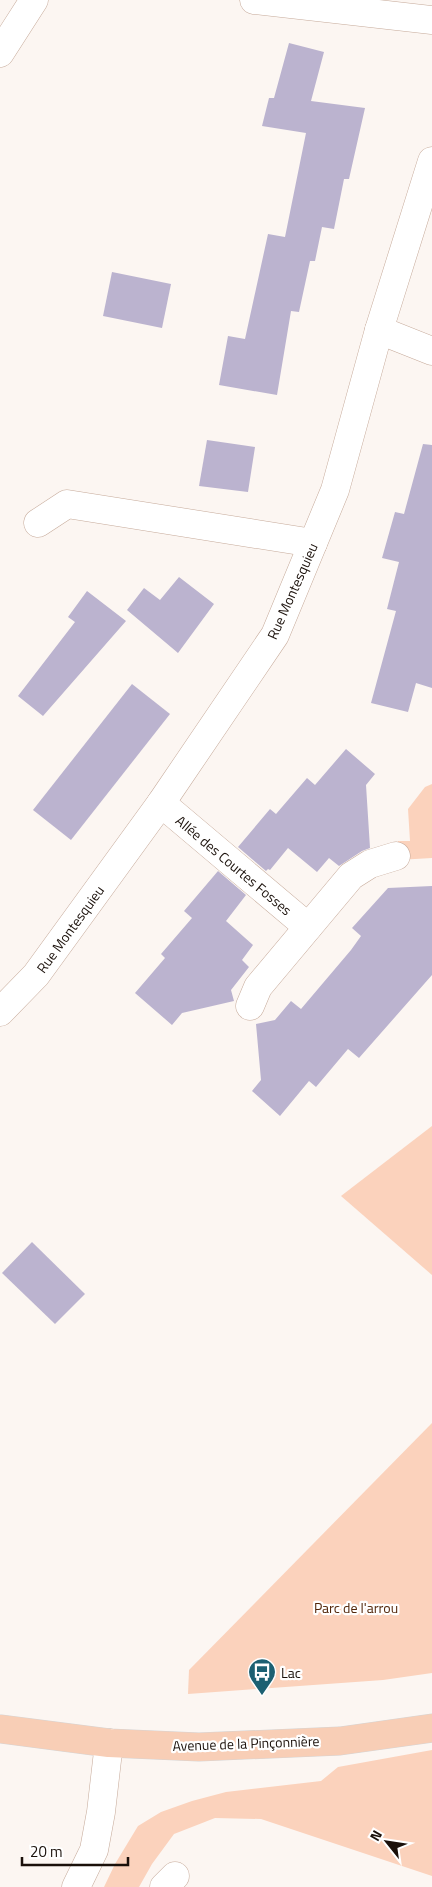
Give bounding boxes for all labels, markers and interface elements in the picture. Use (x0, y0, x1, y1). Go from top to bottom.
street label: Rue Montesquieu (261, 539, 323, 643)
street label: Allée des Courtes Fosses (171, 810, 297, 920)
street label: Rue Montesquieu (31, 881, 109, 977)
park label: Parc de l'arrou (314, 1597, 398, 1618)
bus stop icon: Lac (247, 1657, 277, 1696)
place label: Lac (281, 1662, 301, 1683)
street label: Avenue de la Pinçonnière (172, 1730, 320, 1756)
north arrow (362, 1817, 412, 1867)
text: N (364, 1826, 387, 1845)
scale bar (22, 1834, 129, 1866)
text: 20 m (30, 1840, 63, 1863)

